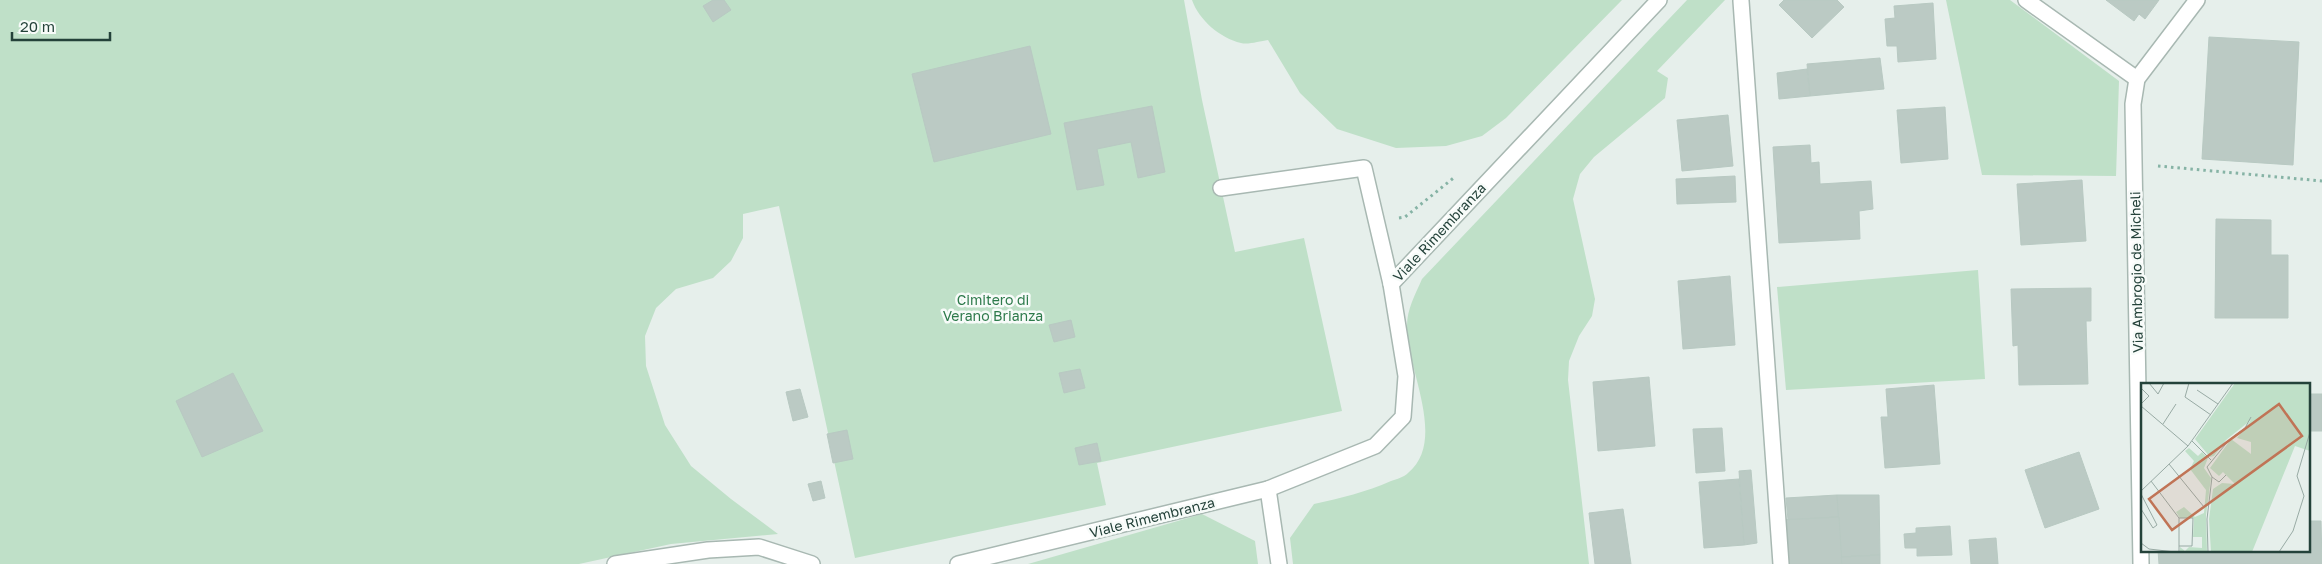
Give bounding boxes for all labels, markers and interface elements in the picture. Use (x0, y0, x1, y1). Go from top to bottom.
scale bar (12, 10, 110, 42)
text: 20 m (20, 17, 55, 35)
street label: Viale Rimembranza (1389, 179, 1489, 285)
street label: Via Ambrogio de Micheli (2126, 191, 2146, 353)
park label: Cimitero di Verano Brianza (943, 291, 1043, 324)
inset map (2141, 383, 2310, 552)
street label: Viale Rimembranza (1088, 493, 1216, 541)

